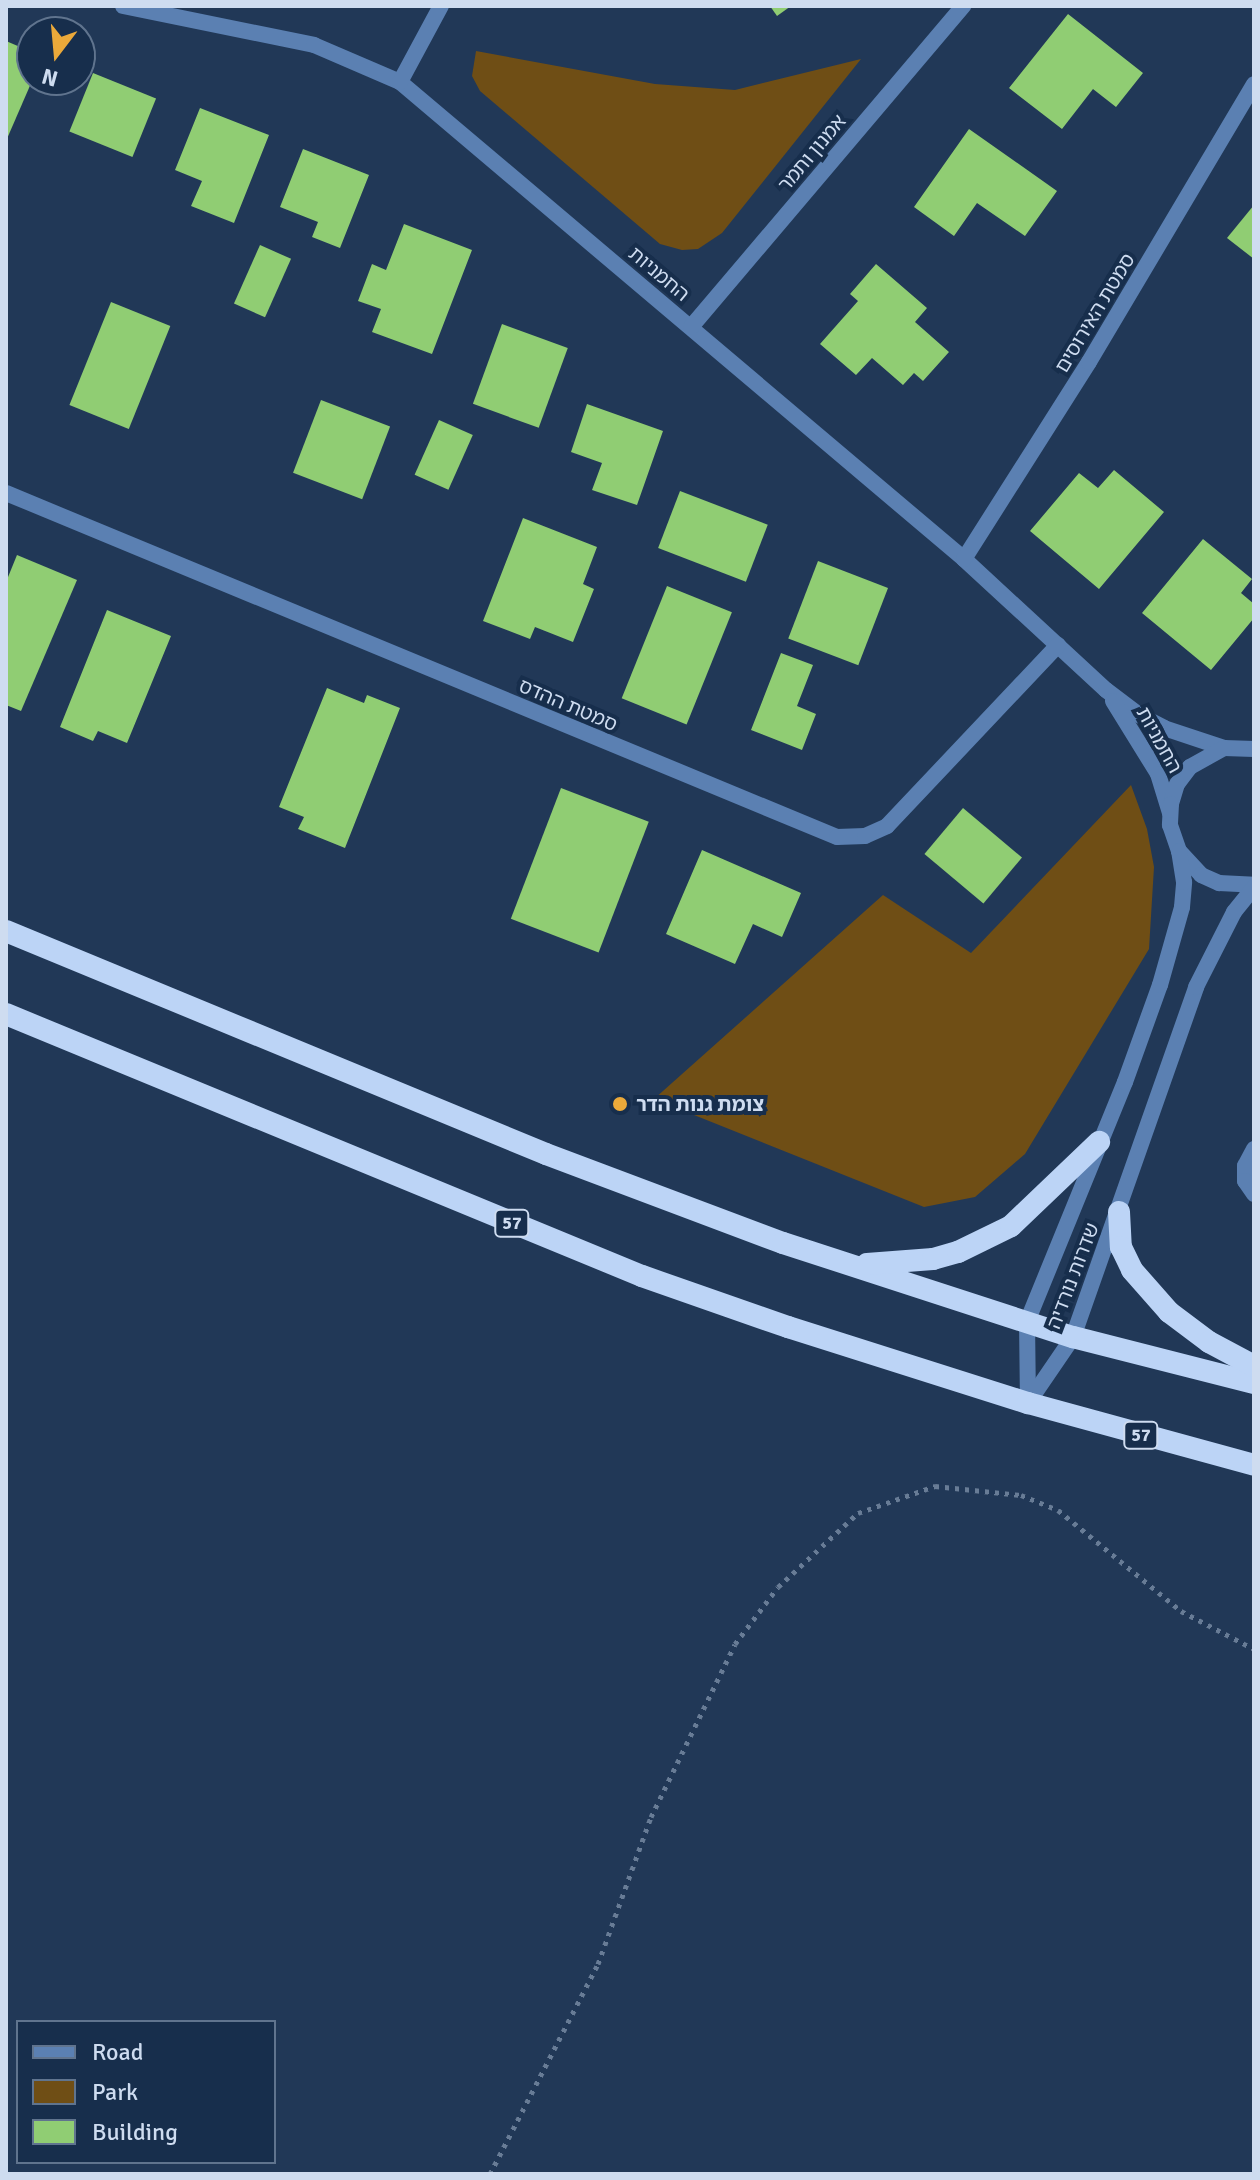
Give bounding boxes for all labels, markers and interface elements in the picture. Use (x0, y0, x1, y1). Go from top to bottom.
north arrow (16, 16, 96, 96)
text: N (39, 63, 61, 93)
street label: אמנון ותמר (773, 110, 851, 196)
street label: החמניות (624, 242, 694, 306)
street label: סמטת האירוסים (1050, 249, 1140, 377)
street label: סמטת ההדס (515, 673, 621, 737)
street label: החמניות (1131, 703, 1187, 777)
place label: צומת גנות הדר (636, 1092, 764, 1116)
marker: צומת גנות הדר (611, 1095, 629, 1113)
road number: 57 (494, 1209, 530, 1237)
street label: שדרות נורדיה (1042, 1219, 1104, 1333)
road number: 57 (1123, 1421, 1159, 1449)
legend (16, 2020, 276, 2164)
text: Road (92, 2037, 143, 2067)
text: Park (92, 2077, 138, 2107)
text: Building (92, 2117, 178, 2147)

